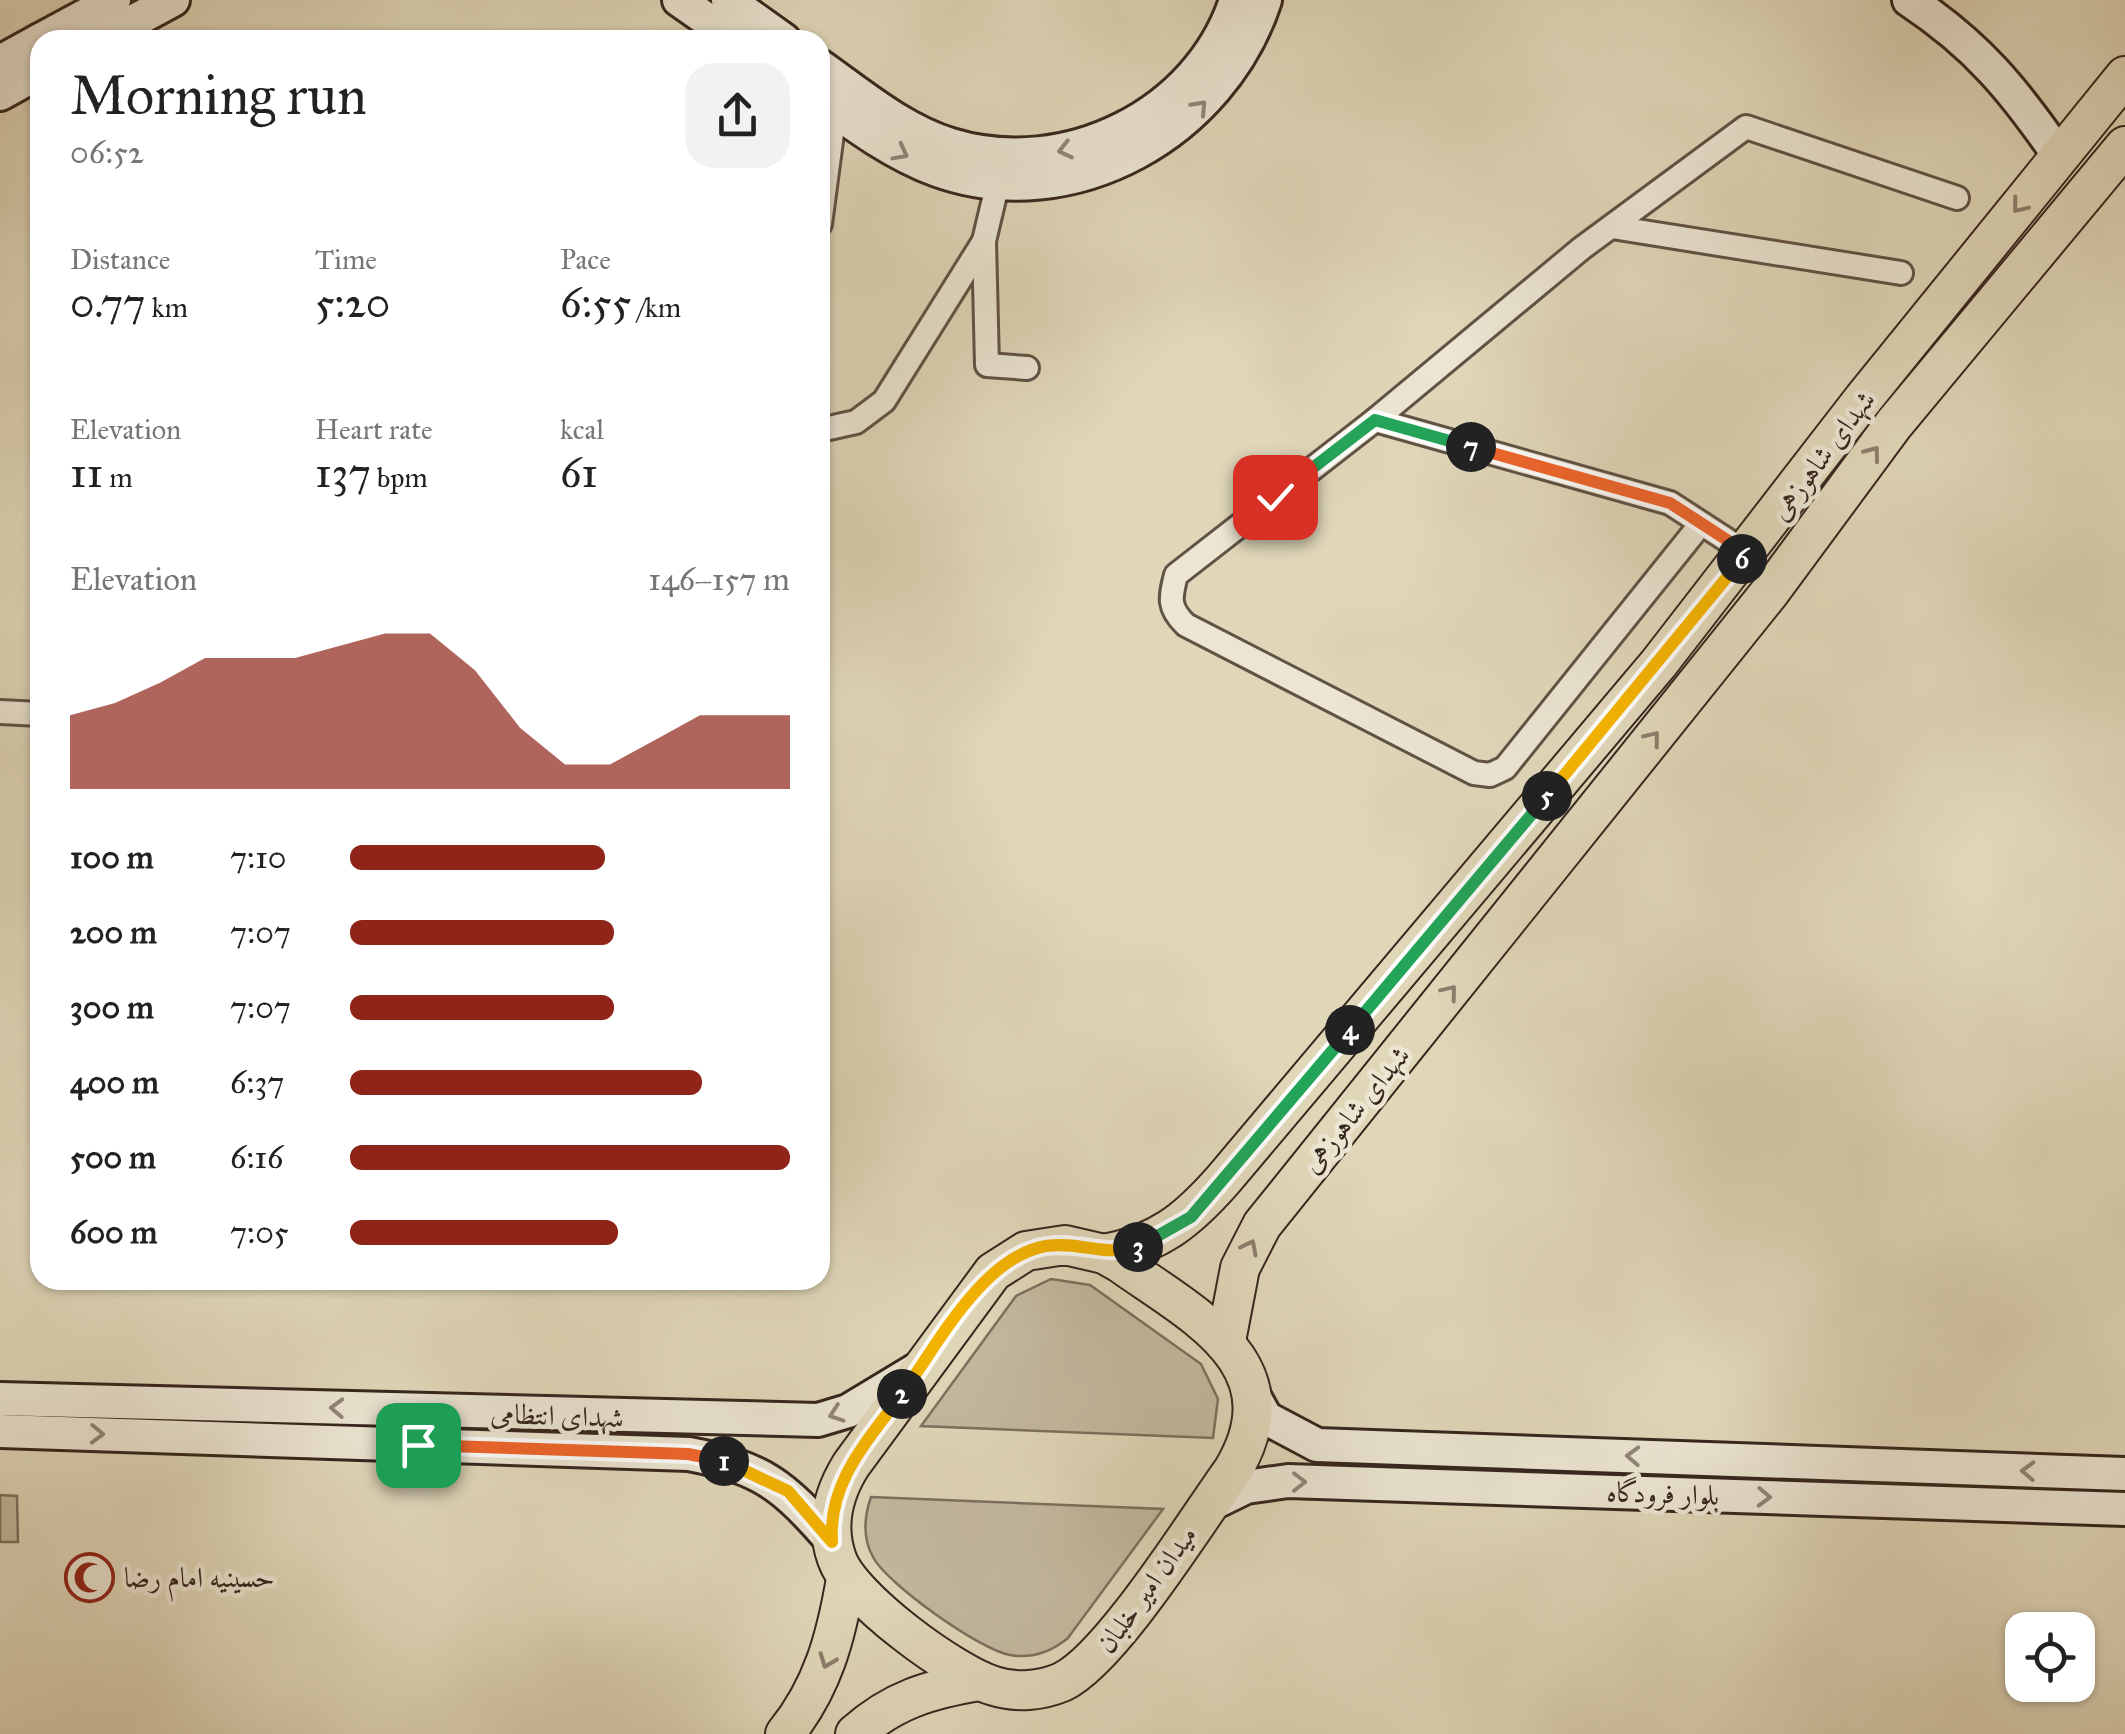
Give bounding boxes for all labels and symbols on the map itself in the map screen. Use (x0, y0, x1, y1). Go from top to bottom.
one-way arrow (1188, 100, 1206, 118)
one-way arrow (1057, 138, 1074, 159)
one-way arrow (891, 141, 909, 161)
one-way arrow (2013, 195, 2031, 213)
street label: شهدای شاهوزهی (1762, 383, 1883, 528)
pin: 7 (1446, 422, 1496, 472)
one-way arrow (1861, 446, 1878, 464)
pin (1233, 455, 1318, 540)
pin: 6 (1717, 534, 1767, 584)
one-way arrow (1641, 732, 1659, 750)
pin: 5 (1522, 771, 1572, 821)
one-way arrow (1438, 985, 1456, 1003)
pin: 4 (1325, 1005, 1375, 1055)
street label: شهدای شاهوزهی (1293, 1039, 1418, 1181)
pin: 3 (1113, 1222, 1163, 1272)
one-way arrow (1238, 1240, 1257, 1258)
pin: 2 (877, 1369, 927, 1419)
street label: شهدای انتظامی (490, 1396, 624, 1436)
one-way arrow (329, 1398, 345, 1419)
one-way arrow (828, 1402, 845, 1422)
pin (376, 1403, 461, 1488)
one-way arrow (90, 1424, 106, 1445)
pin: 1 (699, 1436, 749, 1486)
one-way arrow (1624, 1446, 1640, 1467)
one-way arrow (2019, 1460, 2035, 1481)
one-way arrow (1292, 1471, 1308, 1493)
street label: بلوار فرودگاه (1606, 1474, 1720, 1513)
one-way arrow (1756, 1486, 1772, 1507)
street label: میدان امیر خلبان (1088, 1519, 1204, 1660)
mosque icon: حسینیه امام رضا (63, 1551, 115, 1603)
place label: حسینیه امام رضا (124, 1560, 275, 1602)
one-way arrow (818, 1651, 838, 1669)

